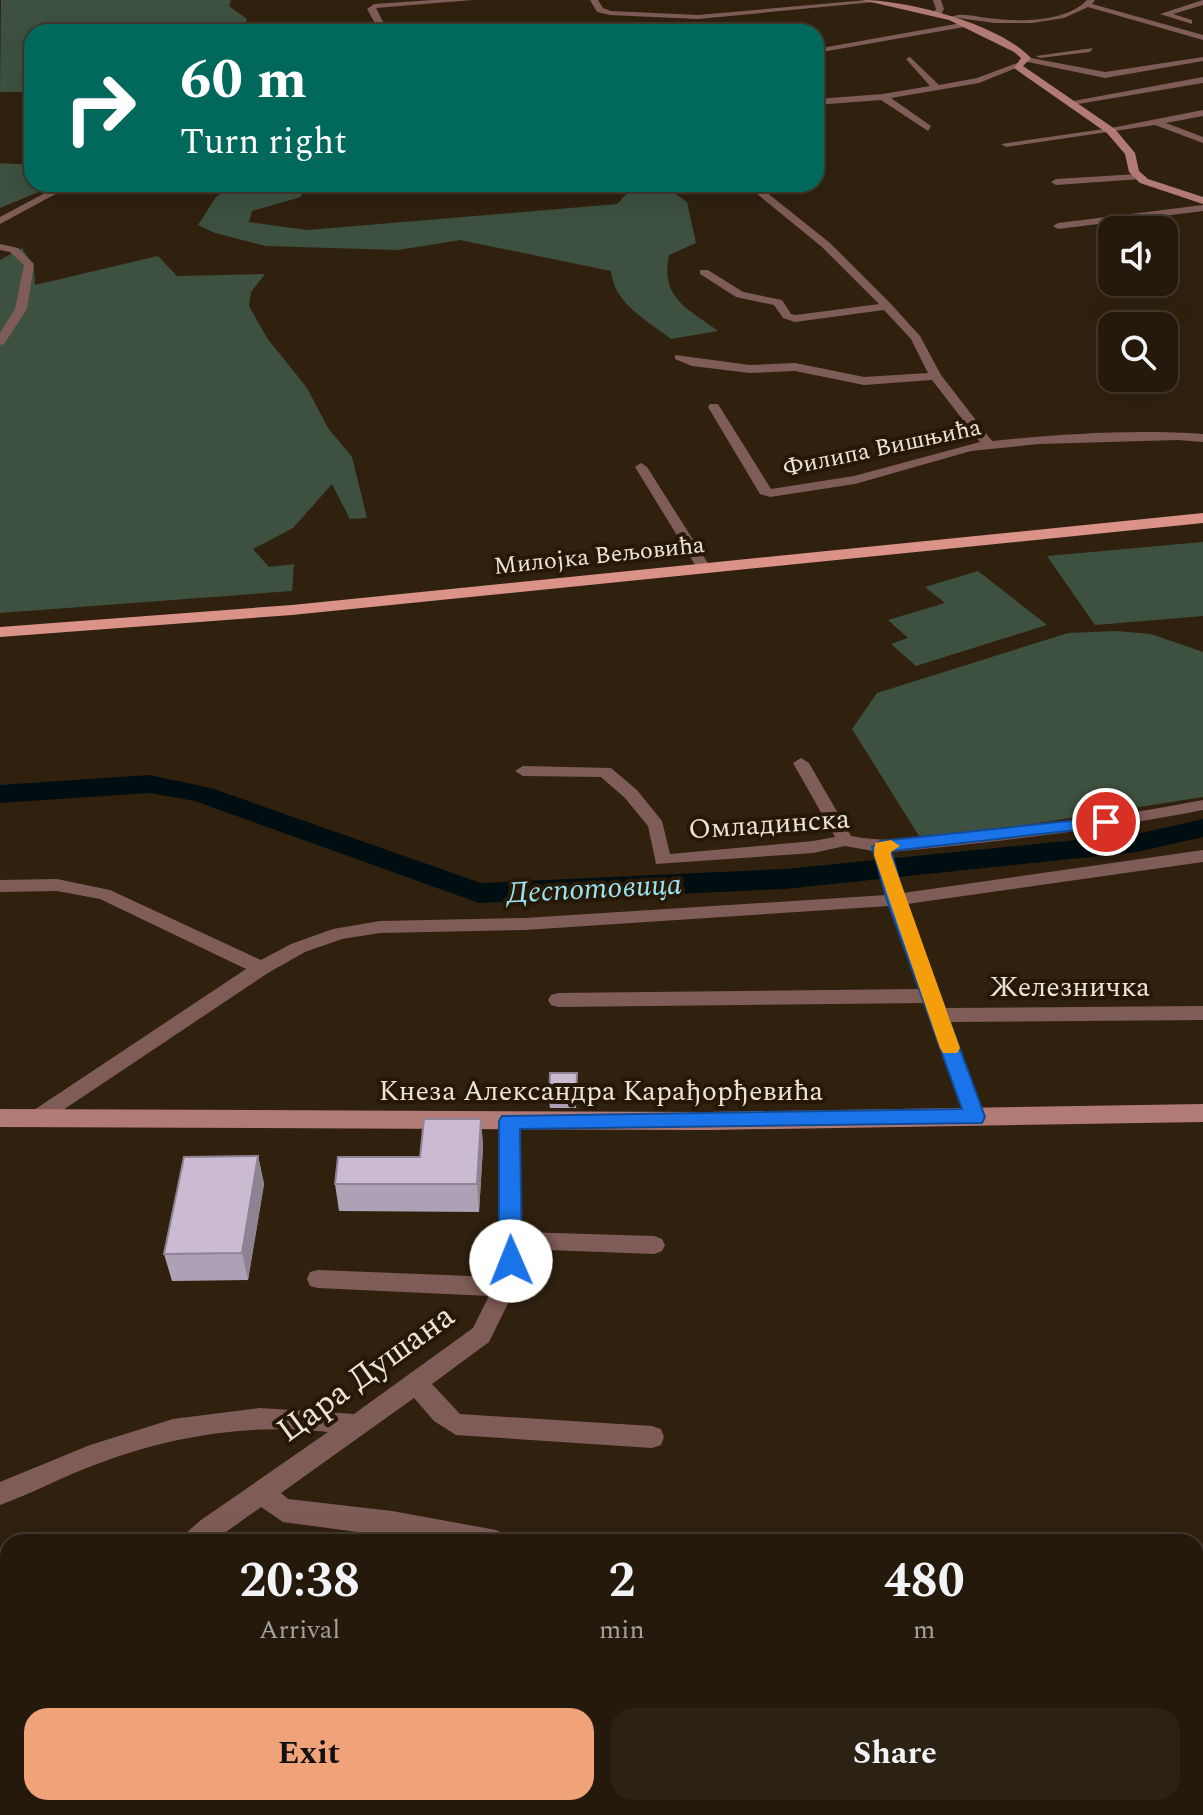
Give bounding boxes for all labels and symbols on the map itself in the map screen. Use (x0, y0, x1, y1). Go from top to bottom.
street label: Филипа Вишњића (780, 409, 985, 487)
street label: Милојка Вељовића (492, 527, 707, 585)
pin (1072, 788, 1140, 856)
street label: Омладинска (687, 797, 852, 852)
water label: Деспотовица (503, 861, 683, 917)
street label: Железничка (990, 966, 1150, 1009)
street label: Кнеза Александра Карађорђевића (379, 1070, 824, 1113)
position arrow (469, 1219, 553, 1303)
street label: Цара Душана (266, 1291, 466, 1456)

